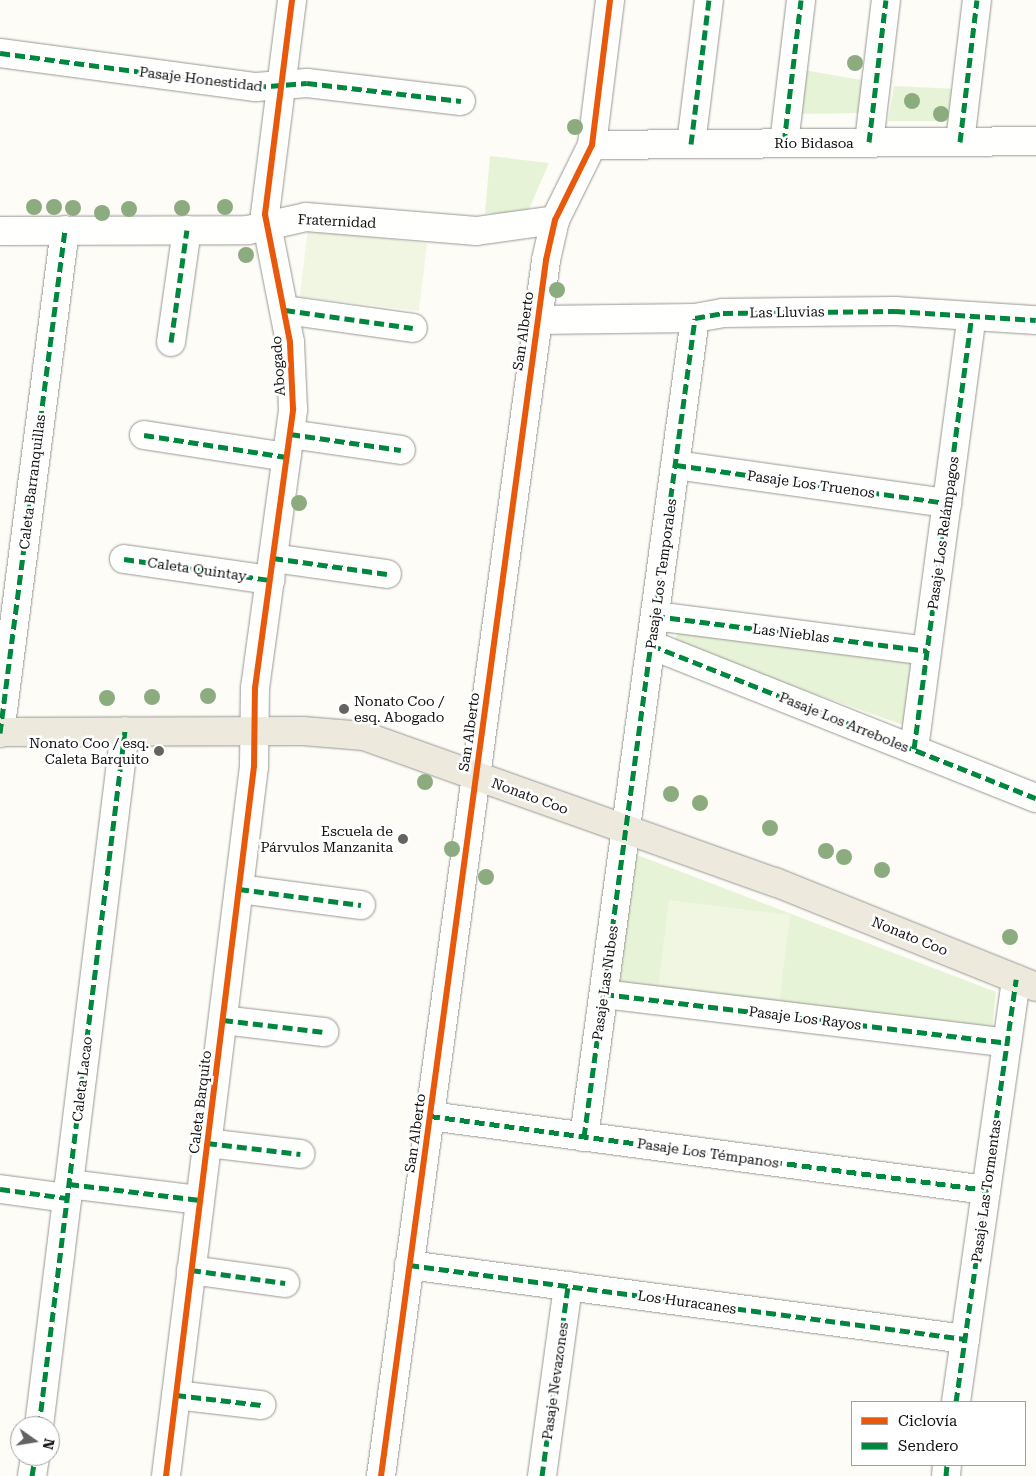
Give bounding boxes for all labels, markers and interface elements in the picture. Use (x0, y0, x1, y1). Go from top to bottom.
street label: Pasaje Honestidad (138, 63, 264, 95)
street label: Río Bidasoa (774, 135, 854, 151)
street label: Fraternidad (297, 211, 377, 231)
street label: San Alberto (509, 290, 537, 372)
street label: Las Lluvias (749, 303, 825, 321)
street label: Abogado (268, 335, 288, 397)
street label: Caleta Barranquillas (15, 414, 49, 550)
street label: Pasaje Los Relámpagos (924, 455, 962, 611)
street label: Pasaje Los Truenos (746, 467, 876, 501)
street label: Pasaje Los Temporales (642, 498, 680, 650)
street label: Caleta Quintay (146, 554, 248, 584)
street label: Las Nieblas (752, 620, 830, 646)
street label: Pasaje Los Arreboles (777, 688, 911, 756)
street label: San Alberto (455, 691, 483, 773)
place label: Nonato Coo / esq. Abogado (354, 693, 444, 726)
marker: Nonato Coo / esq. Abogado (338, 703, 350, 715)
place label: Nonato Coo / esq. Caleta Barquito (29, 735, 149, 768)
marker: Nonato Coo / esq. Caleta Barquito (153, 745, 165, 757)
street label: Nonato Coo (489, 774, 571, 818)
place label: Escuela de Párvulos Manzanita (260, 823, 393, 856)
marker: Escuela de Párvulos Manzanita (397, 833, 409, 845)
street label: Nonato Coo (869, 913, 951, 959)
street label: Pasaje Las Nubes (589, 925, 621, 1041)
street label: Pasaje Los Rayos (748, 1003, 862, 1033)
street label: Caleta Lacao (68, 1035, 96, 1123)
street label: Caleta Barquito (185, 1049, 215, 1155)
street label: San Alberto (401, 1092, 429, 1174)
street label: Pasaje Las Tormentas (968, 1119, 1004, 1263)
street label: Pasaje Los Témpanos (636, 1135, 780, 1171)
street label: Los Huracanes (636, 1287, 738, 1317)
street label: Pasaje Nevazones (538, 1321, 572, 1441)
legend (851, 1401, 1026, 1466)
text: Ciclovía (898, 1412, 957, 1430)
north arrow (10, 1416, 60, 1466)
text: N (40, 1437, 58, 1451)
text: Sendero (898, 1437, 959, 1455)

